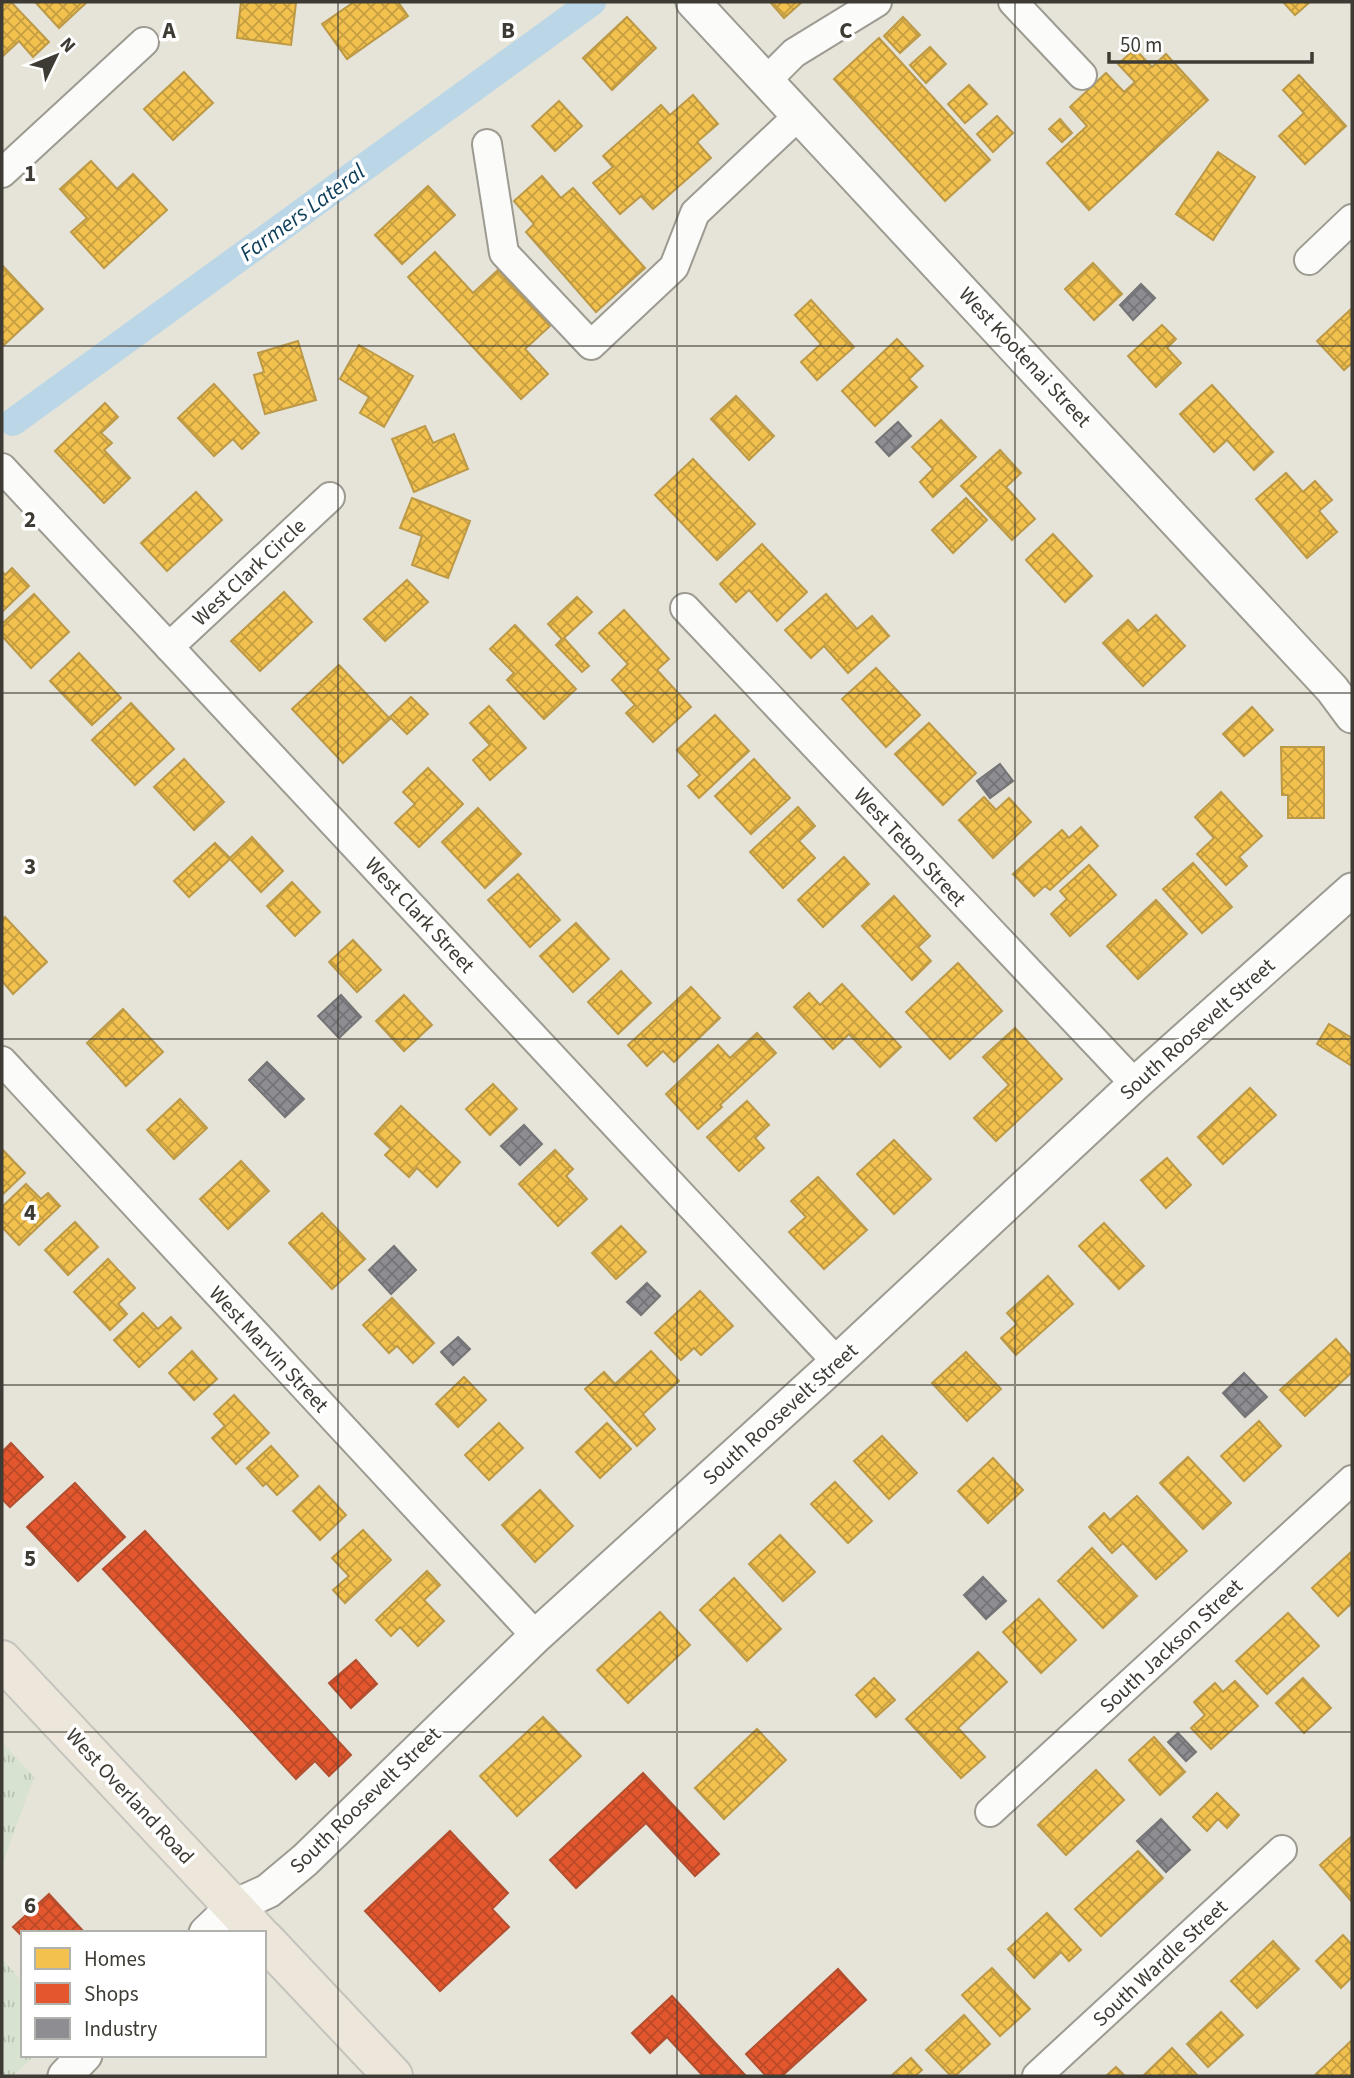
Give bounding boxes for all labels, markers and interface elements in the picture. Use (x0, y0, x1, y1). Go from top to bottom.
text: A (161, 14, 176, 47)
text: B (501, 14, 515, 47)
text: C (839, 14, 853, 47)
north arrow (21, 21, 91, 91)
scale bar (1109, 21, 1312, 65)
text: 50 m (1120, 30, 1162, 60)
text: N (53, 32, 82, 59)
water label: Farmers Lateral (233, 155, 372, 269)
text: 1 (24, 157, 36, 190)
street label: West Kootenai Street (952, 280, 1098, 434)
text: 2 (24, 503, 36, 536)
street label: West Clark Circle (185, 511, 313, 633)
street label: West Teton Street (847, 781, 973, 913)
text: 3 (24, 850, 36, 883)
street label: West Clark Street (358, 850, 482, 980)
street label: South Roosevelt Street (1113, 951, 1281, 1107)
text: 4 (24, 1196, 36, 1229)
street label: West Marvin Street (202, 1279, 336, 1419)
street label: South Roosevelt Street (696, 1336, 864, 1492)
text: 5 (24, 1542, 36, 1575)
street label: South Jackson Street (1093, 1572, 1249, 1720)
street label: South Roosevelt Street (283, 1720, 447, 1880)
street label: West Overland Road (59, 1721, 201, 1871)
text: 6 (24, 1889, 36, 1922)
street label: South Wardle Street (1086, 1892, 1234, 2034)
legend (21, 1931, 266, 2057)
text: Homes (84, 1944, 146, 1974)
text: Shops (84, 1979, 139, 2009)
text: Industry (84, 2014, 157, 2044)

